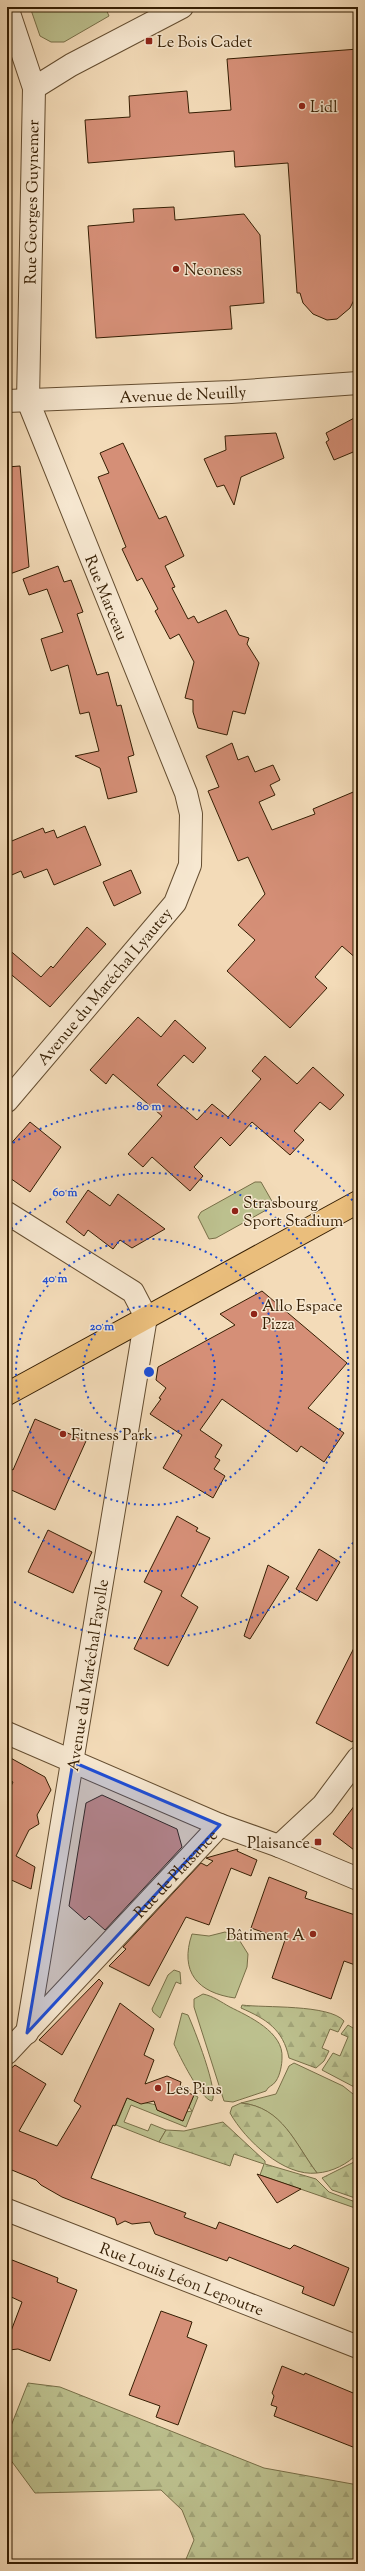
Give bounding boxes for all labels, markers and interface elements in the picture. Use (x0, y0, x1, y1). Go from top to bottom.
place label: Le Bois Cadet (157, 32, 253, 55)
marker: Le Bois Cadet (144, 36, 154, 46)
place label: Lidl (310, 97, 338, 120)
marker: Lidl (297, 101, 307, 111)
street label: Rue Georges Guynemer (21, 119, 46, 285)
place label: Neoness (184, 260, 242, 283)
marker: Neoness (171, 264, 181, 274)
street label: Avenue de Neuilly (119, 382, 247, 410)
street label: Rue Marceau (77, 552, 132, 644)
street label: Avenue du Maréchal Lyautey (33, 904, 179, 1071)
text: 80 m (137, 1098, 161, 1116)
text: 60 m (53, 1184, 77, 1202)
place label: Strasbourg Sport Stadium (243, 1193, 343, 1234)
marker: Strasbourg Sport Stadium (230, 1206, 240, 1216)
text: 40 m (42, 1270, 67, 1288)
place label: Allo Espace Pizza (262, 1296, 343, 1337)
marker: Allo Espace Pizza (249, 1309, 259, 1319)
text: 20 m (90, 1318, 114, 1336)
centre of rings (142, 1365, 156, 1379)
place label: Fitness Park (71, 1425, 153, 1448)
marker: Fitness Park (58, 1429, 68, 1439)
street label: Avenue du Maréchal Fayolle (63, 1578, 116, 1773)
street label: Rue de Plaisance (129, 1825, 224, 1924)
place label: Plaisance (247, 1833, 310, 1856)
marker: Plaisance (313, 1837, 323, 1847)
place label: Bâtiment A (226, 1925, 305, 1948)
marker: Bâtiment A (308, 1929, 318, 1939)
place label: Les Pins (166, 2079, 222, 2102)
marker: Les Pins (153, 2083, 163, 2093)
street label: Rue Louis Léon Lepoutre (96, 2238, 267, 2323)

